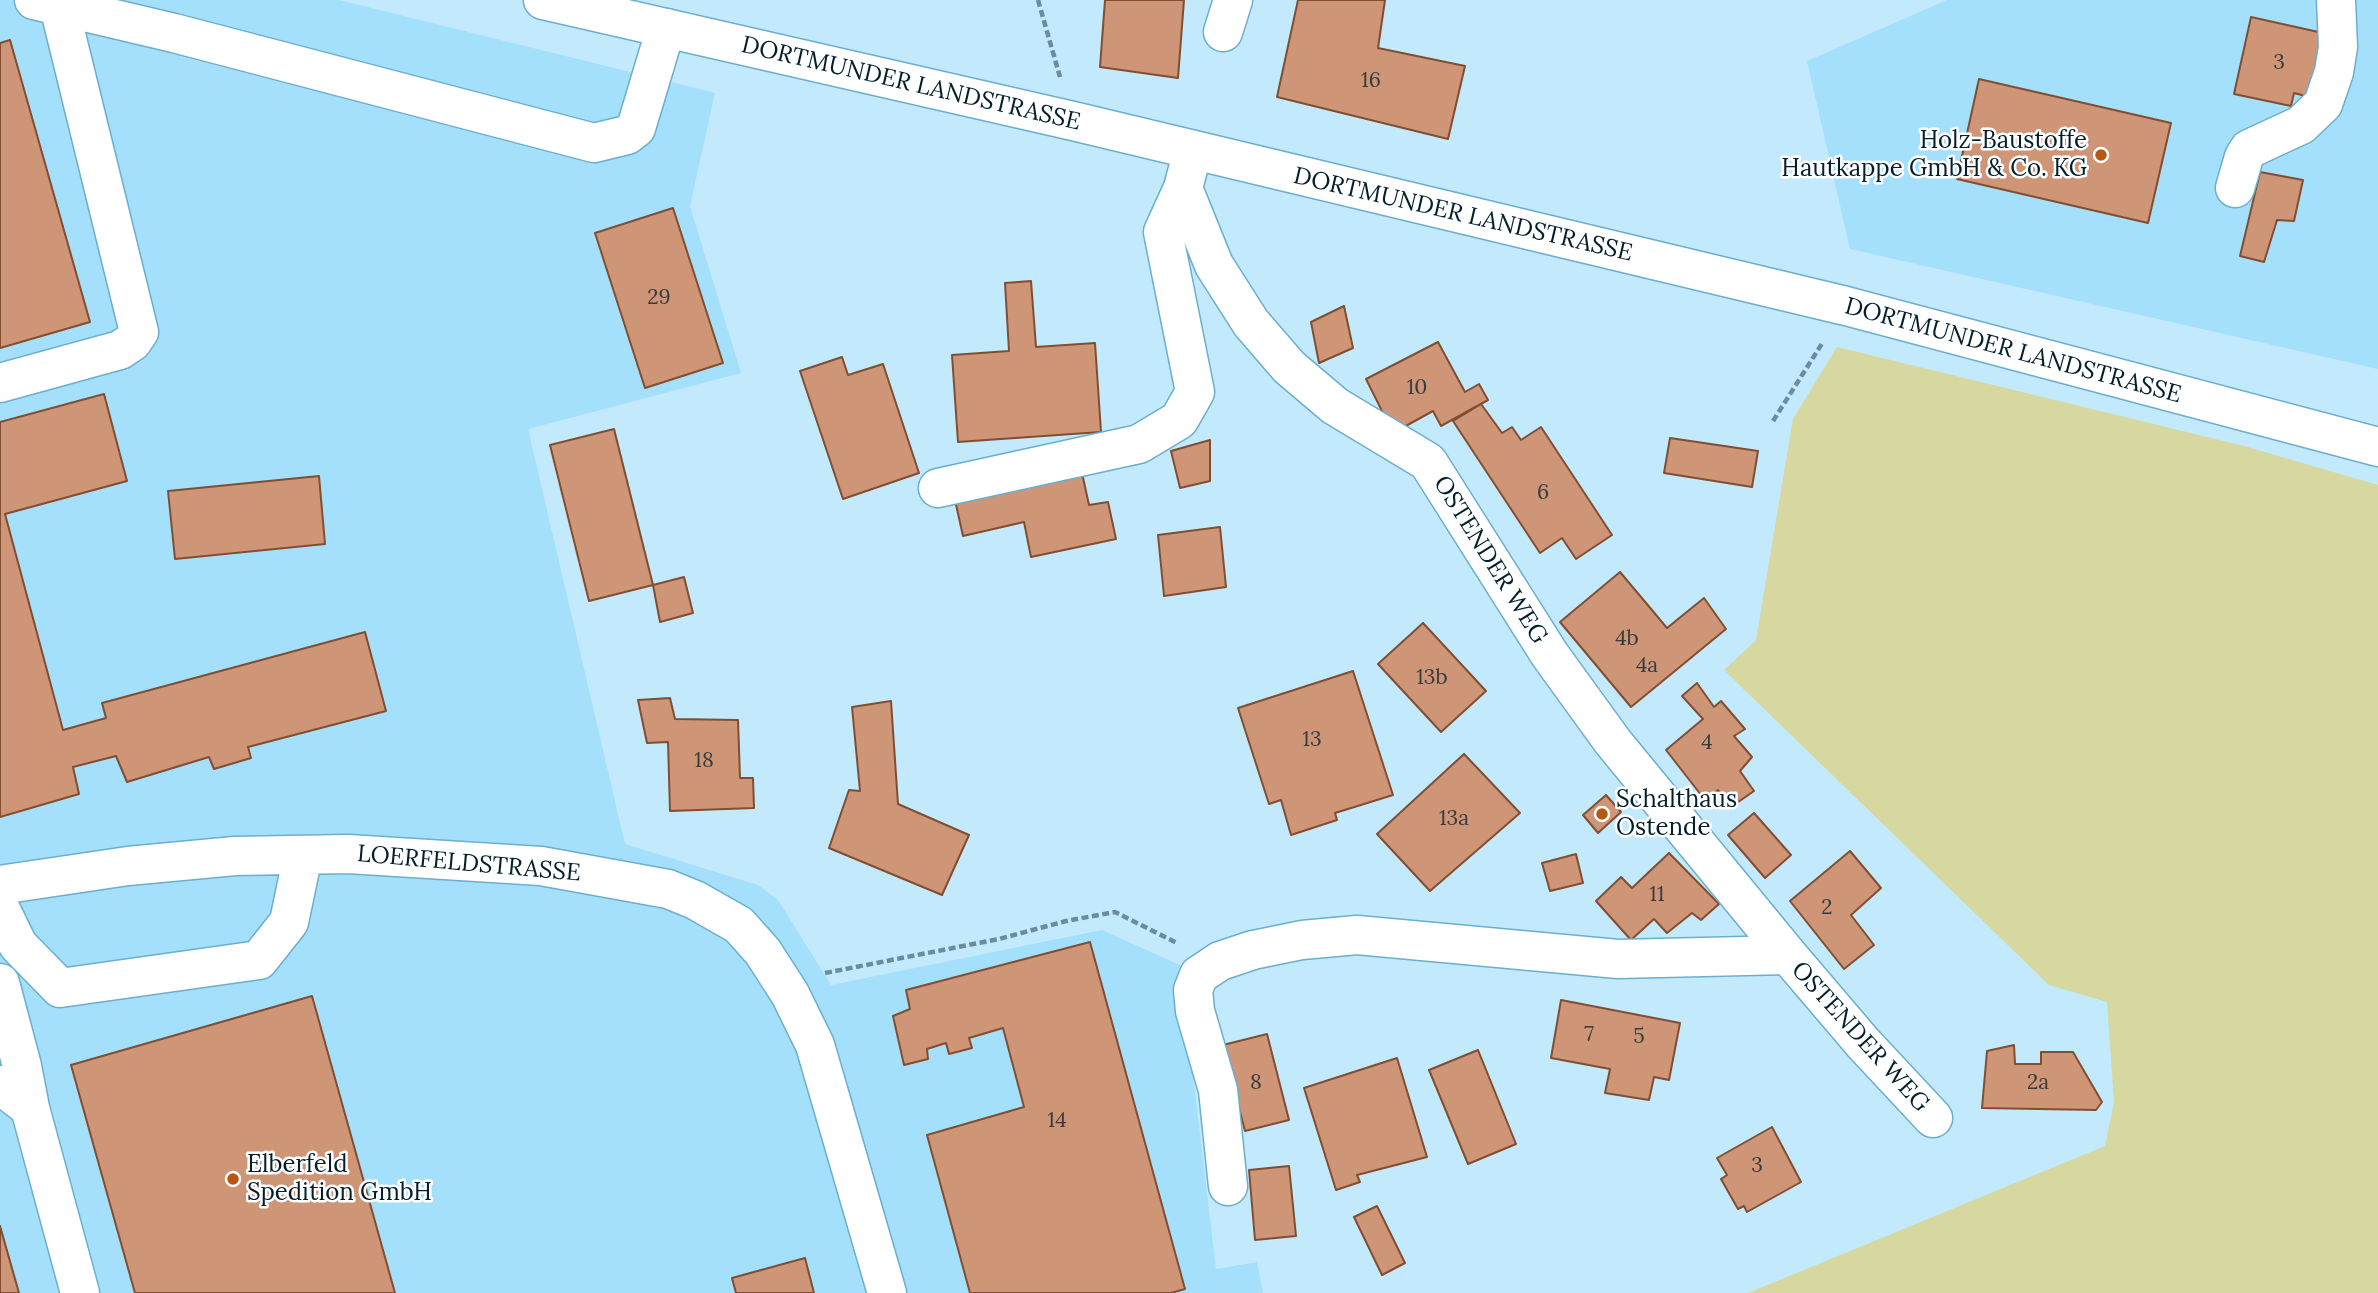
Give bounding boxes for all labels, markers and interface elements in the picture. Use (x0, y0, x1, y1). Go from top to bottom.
street label: DORTMUNDER LANDSTRASSE (739, 31, 1083, 137)
house number: 3 (2273, 50, 2285, 76)
house number: 16 (1361, 68, 1381, 94)
place label: Holz-Baustoffe Hautkappe GmbH & Co. KG (1781, 127, 2087, 183)
marker: Holz-Baustoffe Hautkappe GmbH & Co. KG (2093, 147, 2109, 163)
street label: DORTMUNDER LANDSTRASSE (1291, 162, 1635, 268)
house number: 29 (647, 285, 671, 311)
street label: DORTMUNDER LANDSTRASSE (1842, 292, 2184, 410)
house number: 10 (1407, 375, 1427, 401)
street label: OSTENDER WEG (1427, 471, 1553, 649)
house number: 6 (1537, 480, 1549, 506)
house number: 4b (1615, 626, 1639, 652)
house number: 4a (1636, 653, 1658, 679)
house number: 13b (1416, 665, 1448, 691)
house number: 13 (1302, 727, 1322, 753)
house number: 4 (1701, 730, 1713, 756)
house number: 18 (694, 748, 714, 774)
place label: Schalthaus Ostende (1616, 786, 1737, 842)
house number: 13a (1439, 806, 1469, 832)
marker: Schalthaus Ostende (1594, 806, 1610, 822)
street label: LOERFELDSTRASSE (356, 840, 582, 888)
house number: 11 (1649, 882, 1665, 908)
house number: 2 (1821, 895, 1833, 921)
street label: OSTENDER WEG (1785, 956, 1935, 1118)
house number: 7 (1584, 1022, 1594, 1048)
house number: 5 (1633, 1024, 1645, 1050)
house number: 8 (1250, 1070, 1262, 1096)
house number: 2a (2027, 1070, 2049, 1096)
house number: 14 (1047, 1108, 1067, 1134)
place label: Elberfeld Spedition GmbH (247, 1151, 432, 1207)
house number: 3 (1751, 1153, 1763, 1179)
marker: Elberfeld Spedition GmbH (225, 1171, 241, 1187)

